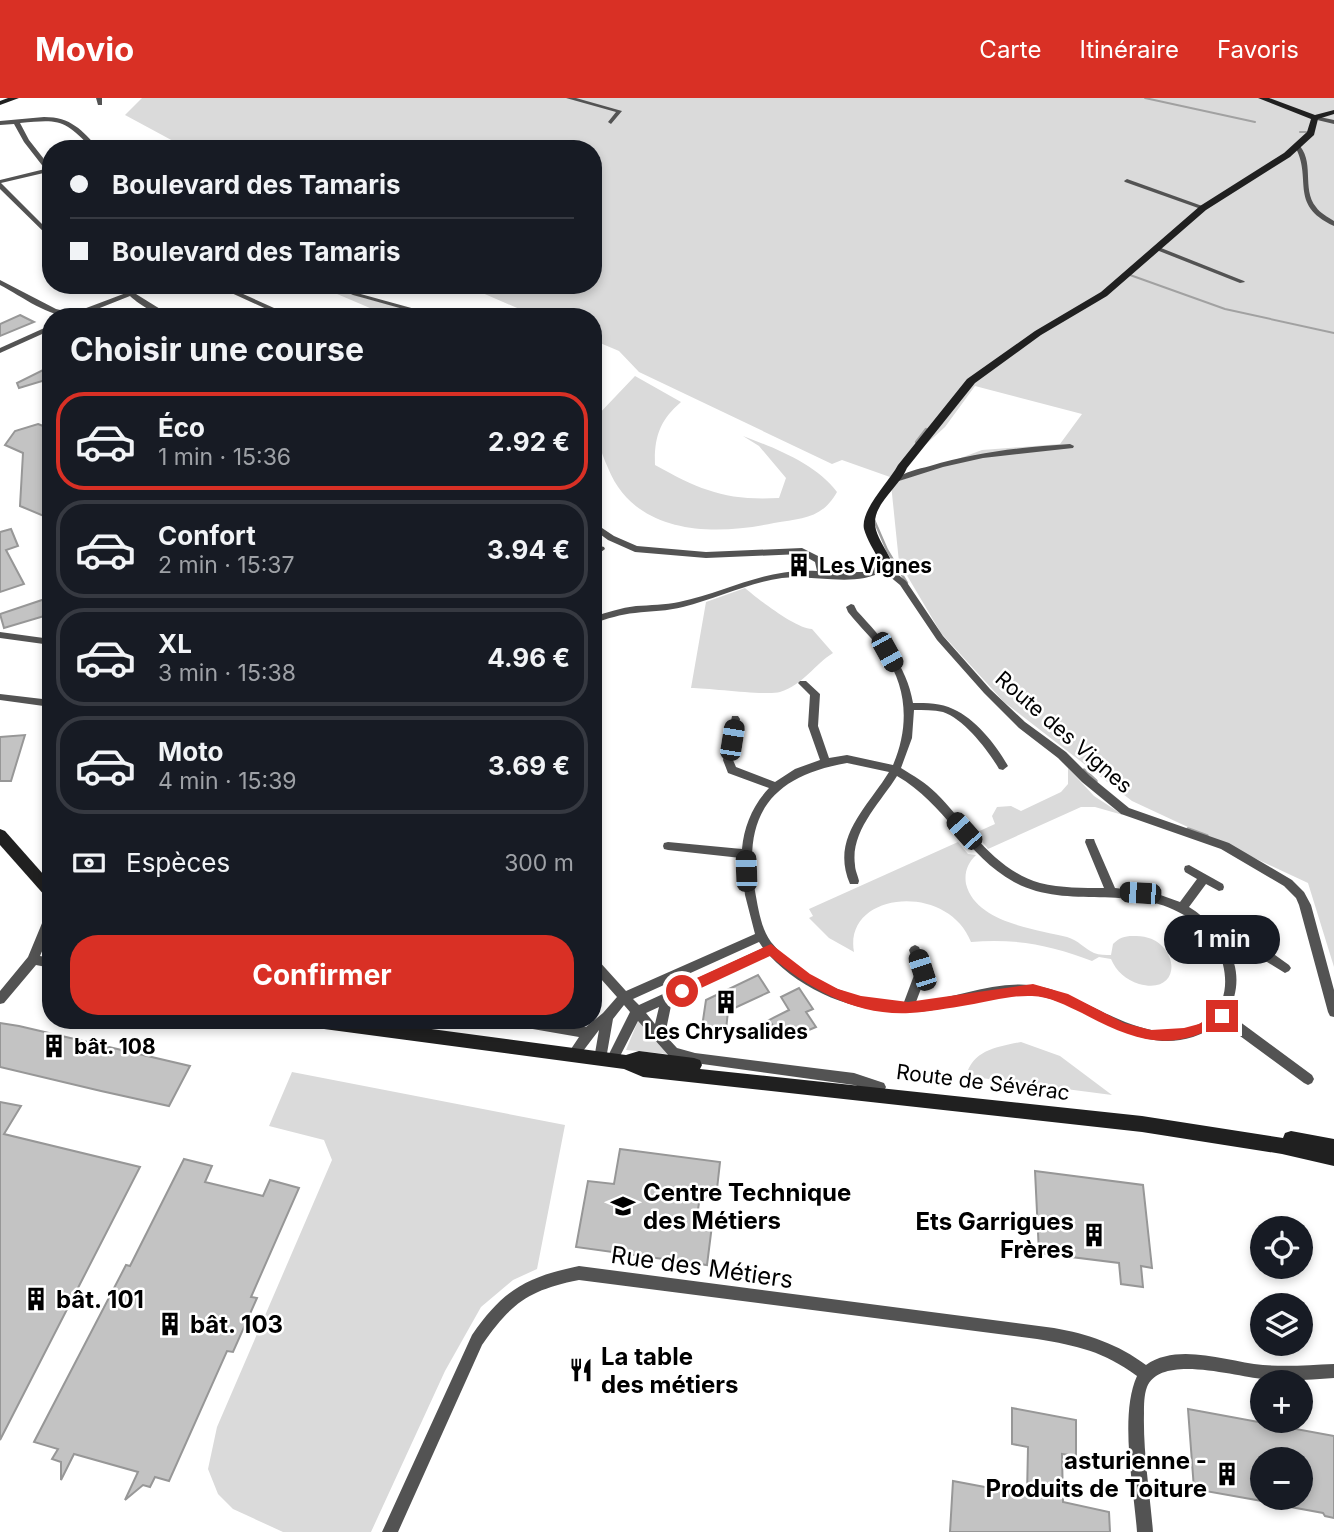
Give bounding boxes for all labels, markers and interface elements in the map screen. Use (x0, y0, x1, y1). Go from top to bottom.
text: Movio (35, 29, 134, 69)
text: Carte (979, 35, 1041, 64)
text: Itinéraire (1079, 35, 1179, 64)
text: Favoris (1217, 35, 1299, 64)
text: Boulevard des Tamaris (112, 169, 401, 200)
text: Boulevard des Tamaris (112, 236, 401, 267)
text: Choisir une course (70, 330, 364, 369)
icon: car (74, 410, 137, 473)
text: Éco (158, 412, 205, 443)
text: 2.92 € (488, 426, 570, 457)
text: 1 min · 15:36 (158, 443, 291, 471)
icon: car (74, 518, 137, 581)
text: Confort (158, 520, 256, 551)
text: 3.94 € (487, 534, 570, 565)
text: 2 min · 15:37 (158, 551, 295, 579)
building icon: Les Vignes (785, 551, 813, 579)
place label: Les Vignes (819, 553, 932, 578)
icon: car (74, 626, 137, 689)
text: XL (158, 628, 192, 659)
car (868, 629, 907, 675)
text: 4.96 € (487, 642, 570, 673)
text: 3 min · 15:38 (158, 659, 296, 687)
street label: Route des Vignes (990, 666, 1138, 798)
car (719, 718, 746, 762)
icon: car (74, 734, 137, 797)
text: Moto (158, 736, 223, 767)
text: 3.69 € (488, 750, 570, 781)
text: 4 min · 15:39 (158, 767, 297, 795)
car (943, 808, 986, 854)
icon: cash (70, 844, 108, 882)
text: Espèces (126, 847, 230, 878)
text: 300 m (504, 849, 574, 877)
car (735, 850, 758, 892)
car (1119, 881, 1162, 905)
callout: 1 min (1164, 914, 1280, 964)
text: 1 min (1194, 925, 1250, 953)
button: Confirmer (70, 935, 574, 1015)
car (906, 947, 939, 993)
route start (666, 975, 698, 1007)
building icon: Les Chrysalides (712, 988, 740, 1016)
route end (1206, 1000, 1238, 1032)
place label: Les Chrysalides (644, 1019, 808, 1044)
building icon: bât. 108 (40, 1032, 68, 1060)
place label: bât. 108 (74, 1034, 156, 1059)
street label: Route de Sévérac (895, 1059, 1071, 1105)
place label: Centre Technique des Métiers (643, 1178, 851, 1235)
school or university icon: Centre Technique des Métiers (609, 1192, 637, 1220)
place label: Ets Garrigues Frères (915, 1207, 1074, 1264)
map controls (1250, 1216, 1313, 1510)
button: locate (1250, 1216, 1313, 1279)
building icon: Ets Garrigues Frères (1080, 1221, 1108, 1249)
street label: Rue des Métiers (609, 1240, 795, 1294)
building icon: bât. 101 (22, 1285, 50, 1313)
place label: bât. 101 (56, 1285, 144, 1314)
button: layers (1250, 1293, 1313, 1356)
building icon: bât. 103 (156, 1310, 184, 1338)
place label: bât. 103 (190, 1310, 283, 1339)
place label: La table des métiers (601, 1342, 739, 1399)
restaurant icon: La table des métiers (567, 1356, 595, 1384)
button: + (1250, 1370, 1313, 1433)
place label: asturienne - Produits de Toiture (986, 1446, 1207, 1503)
button: − (1250, 1447, 1313, 1510)
building icon: asturienne - Produits de Toiture (1213, 1460, 1241, 1488)

